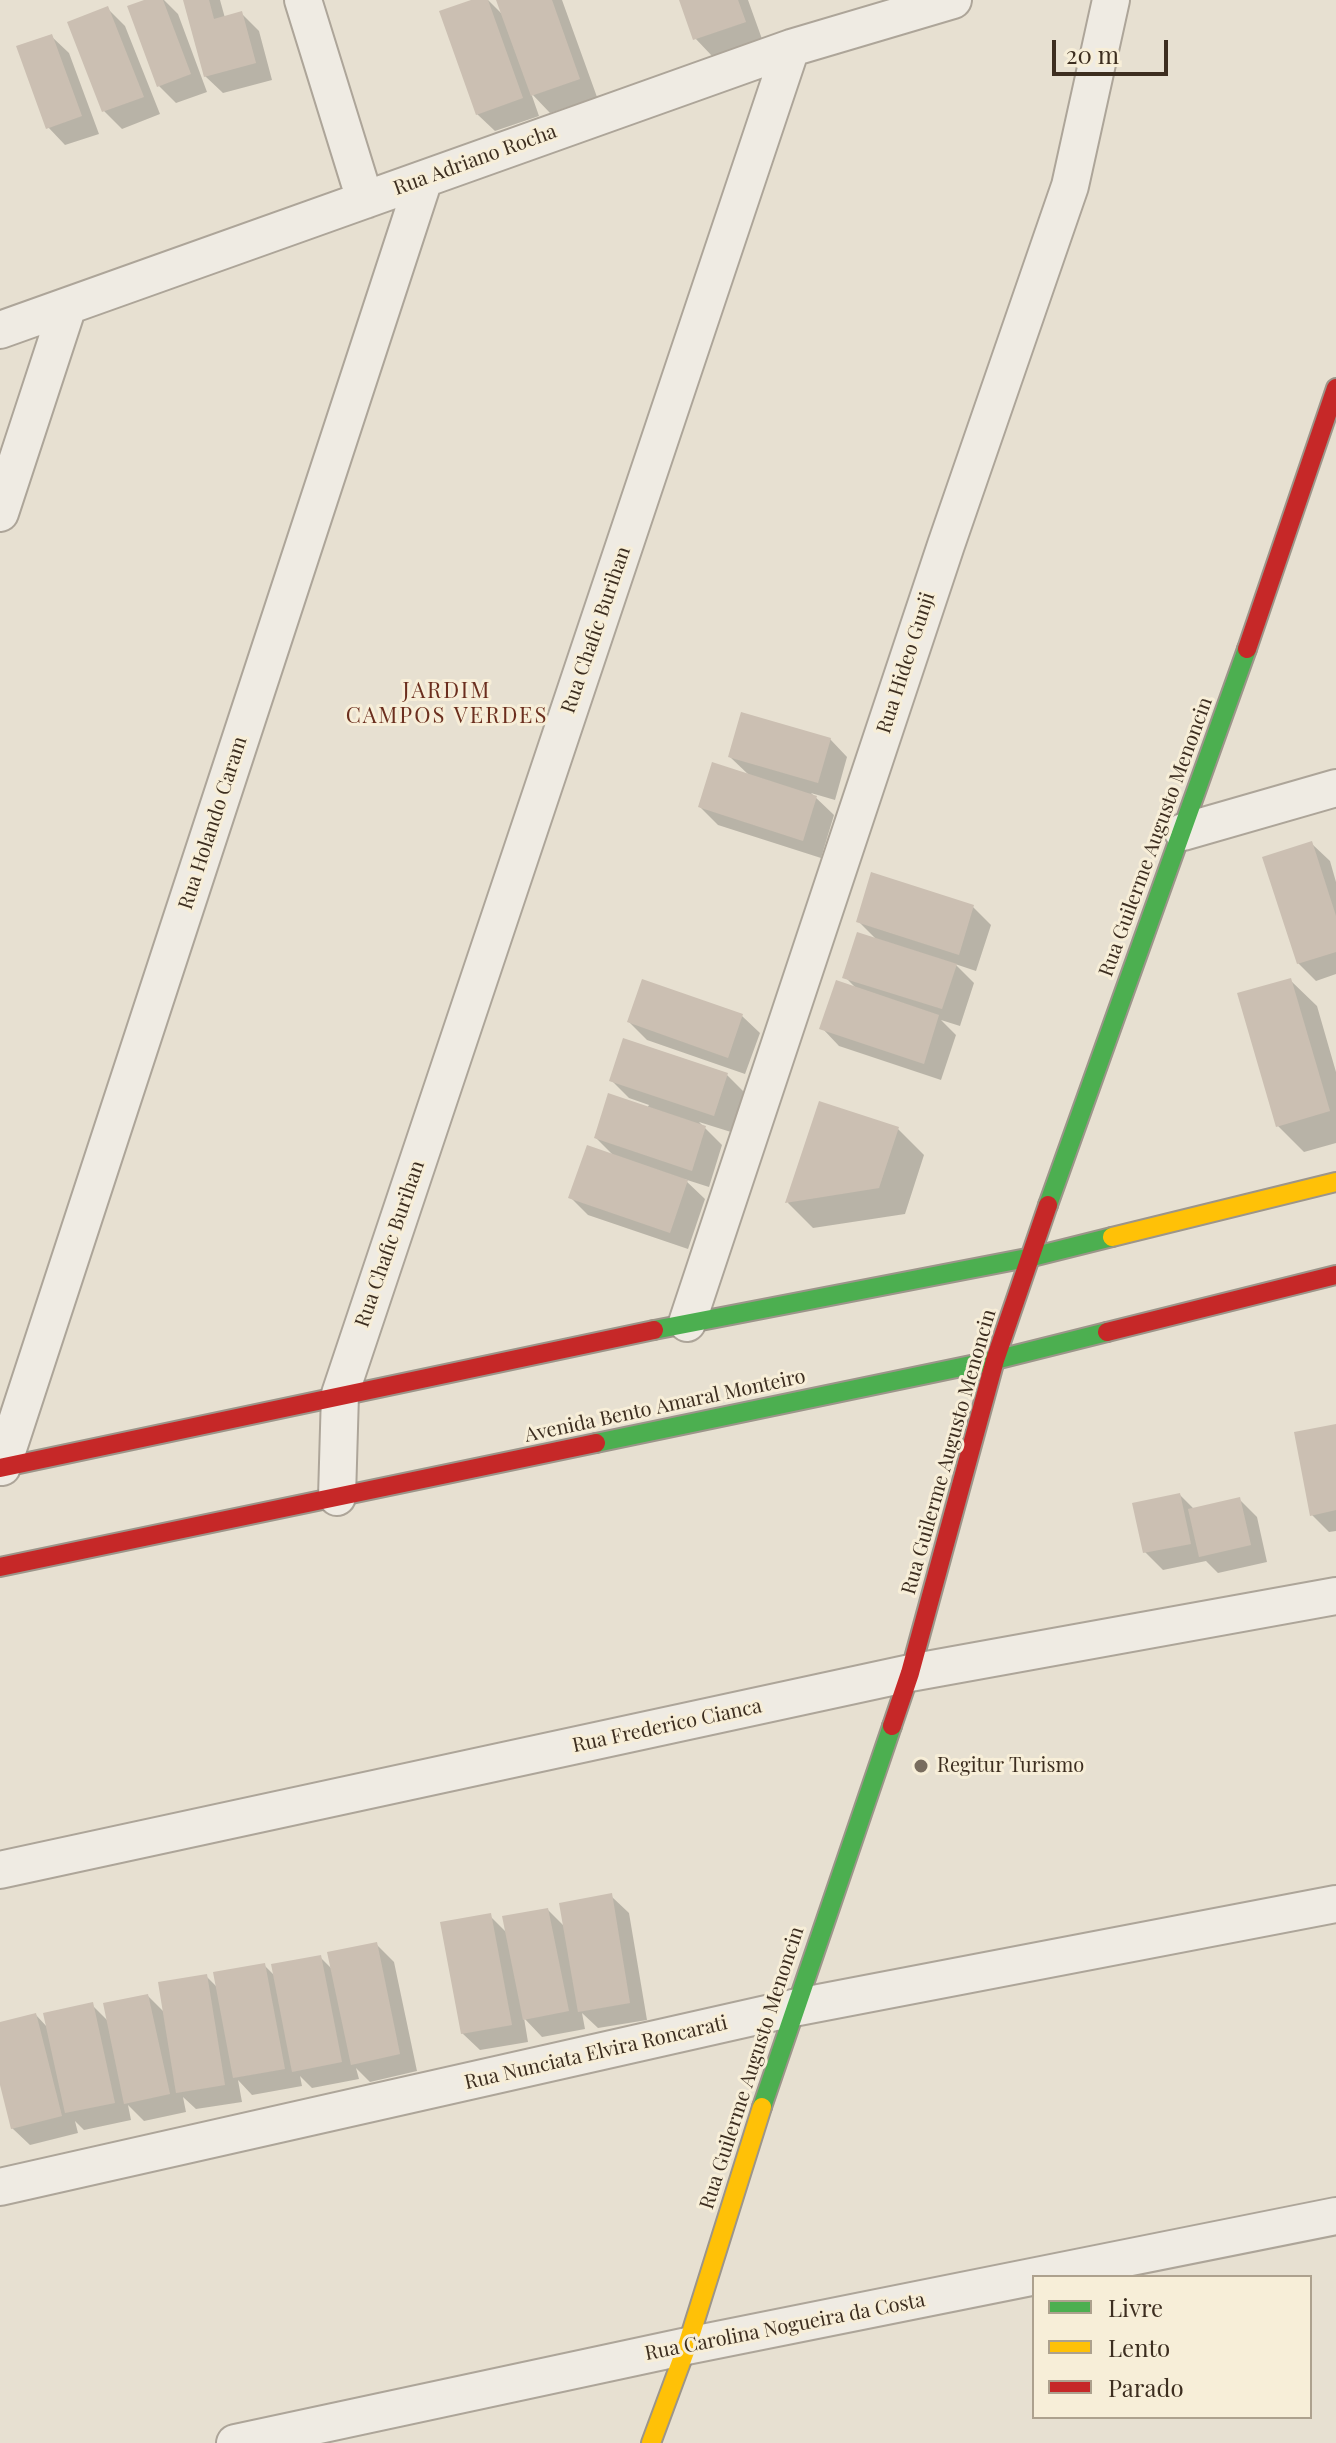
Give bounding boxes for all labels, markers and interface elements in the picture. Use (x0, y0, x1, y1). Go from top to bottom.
scale bar (1056, 24, 1172, 74)
text: 20 m (1066, 38, 1119, 70)
street label: Rua Adriano Rocha (390, 119, 560, 201)
street label: Rua Chafic Burihan (556, 544, 636, 716)
street label: Rua Hideo Gunji (872, 589, 940, 737)
district label: JARDIM CAMPOS VERDES (346, 678, 548, 730)
street label: Rua Guilerme Augusto Menoncin (1094, 694, 1218, 980)
street label: Rua Holando Caram (174, 733, 252, 913)
street label: Rua Chafic Burihan (350, 1158, 430, 1330)
street label: Rua Guilerme Augusto Menoncin (897, 1307, 1001, 1597)
street label: Avenida Bento Amaral Monteiro (522, 1364, 808, 1448)
street label: Rua Frederico Cianca (570, 1694, 764, 1758)
place label: Regitur Turismo (937, 1754, 1084, 1778)
marker: Regitur Turismo (912, 1757, 930, 1775)
street label: Rua Guilerme Augusto Menoncin (695, 1924, 809, 2212)
street label: Rua Nunciata Elvira Roncarati (462, 2011, 730, 2095)
legend (1032, 2275, 1312, 2419)
street label: Rua Carolina Nogueira da Costa (643, 2288, 927, 2366)
text: Livre (1108, 2291, 1163, 2323)
text: Lento (1108, 2331, 1170, 2363)
text: Parado (1108, 2371, 1184, 2403)

